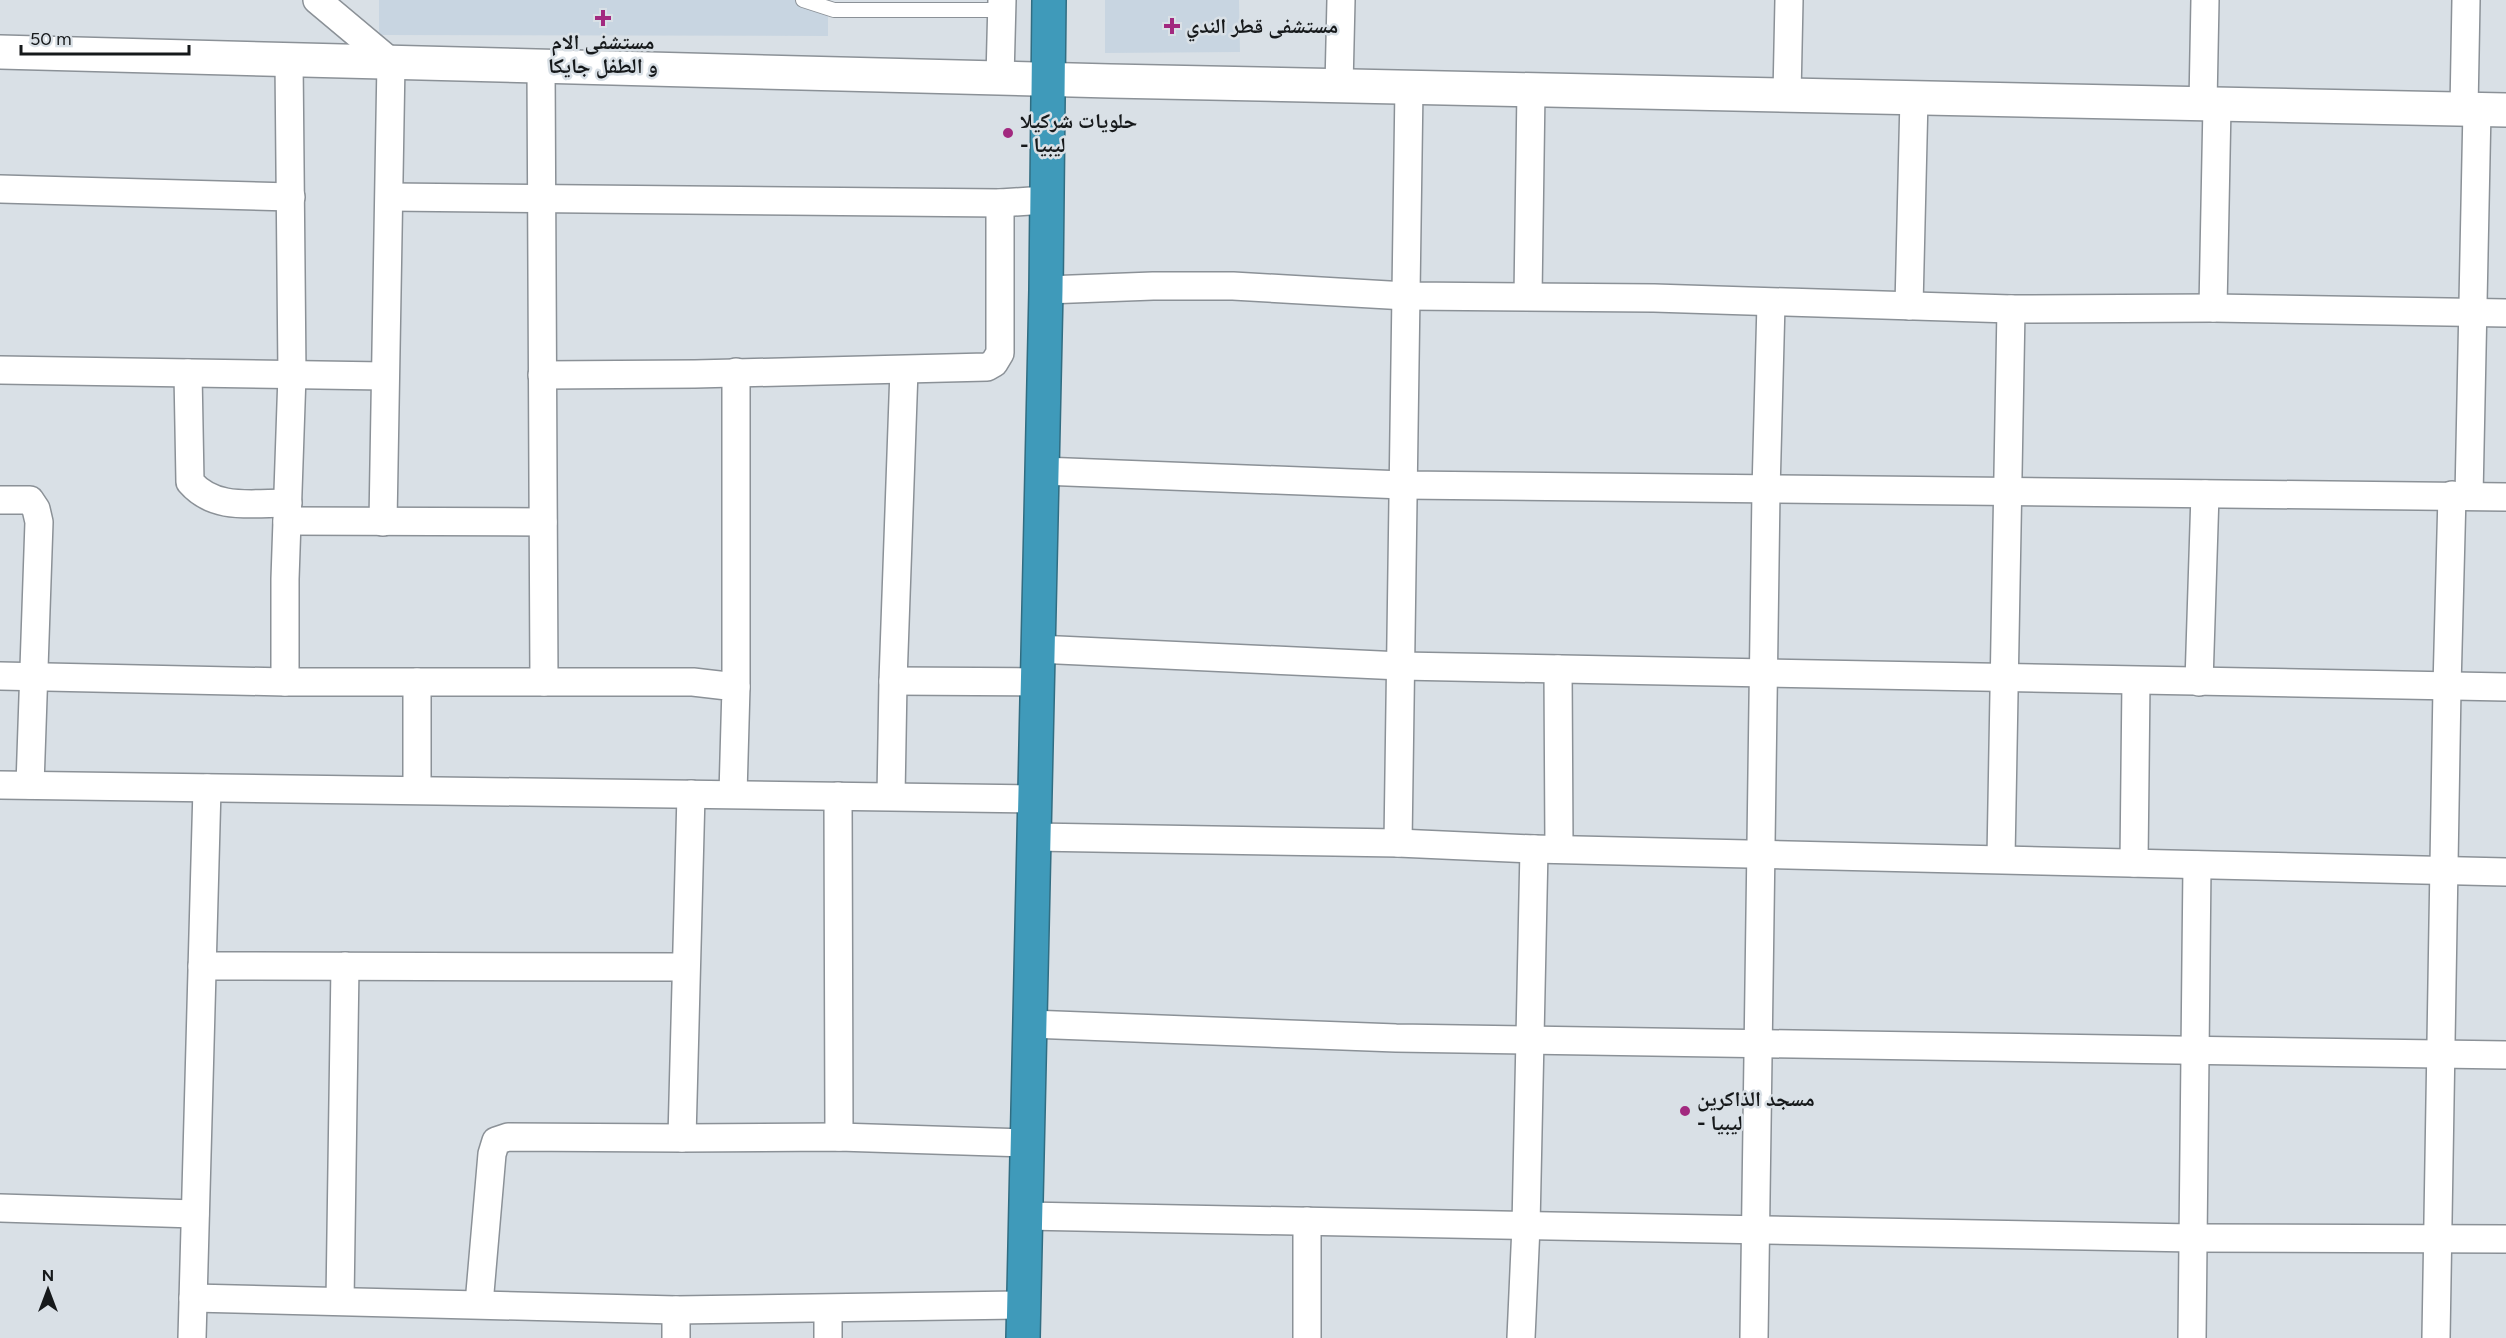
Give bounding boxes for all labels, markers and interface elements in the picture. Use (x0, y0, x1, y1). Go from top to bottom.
marker: مستشفى الام و الطفل جايكا (594, 9, 612, 27)
place label: مستشفى قطر الندي (1186, 13, 1338, 42)
marker: مستشفى قطر الندي (1163, 17, 1181, 35)
scale bar (21, 18, 189, 56)
text: 50 m (30, 28, 72, 50)
place label: مستشفى الام و الطفل جايكا (548, 29, 658, 79)
place label: حلويات شركيلا - ليبيا (1020, 108, 1137, 157)
marker: حلويات شركيلا - ليبيا (1001, 126, 1015, 140)
place label: مسجد الذاكرين - ليبيا (1697, 1086, 1815, 1135)
marker: مسجد الذاكرين - ليبيا (1678, 1104, 1692, 1118)
north arrow (18, 1260, 78, 1320)
text: N (42, 1266, 54, 1285)

